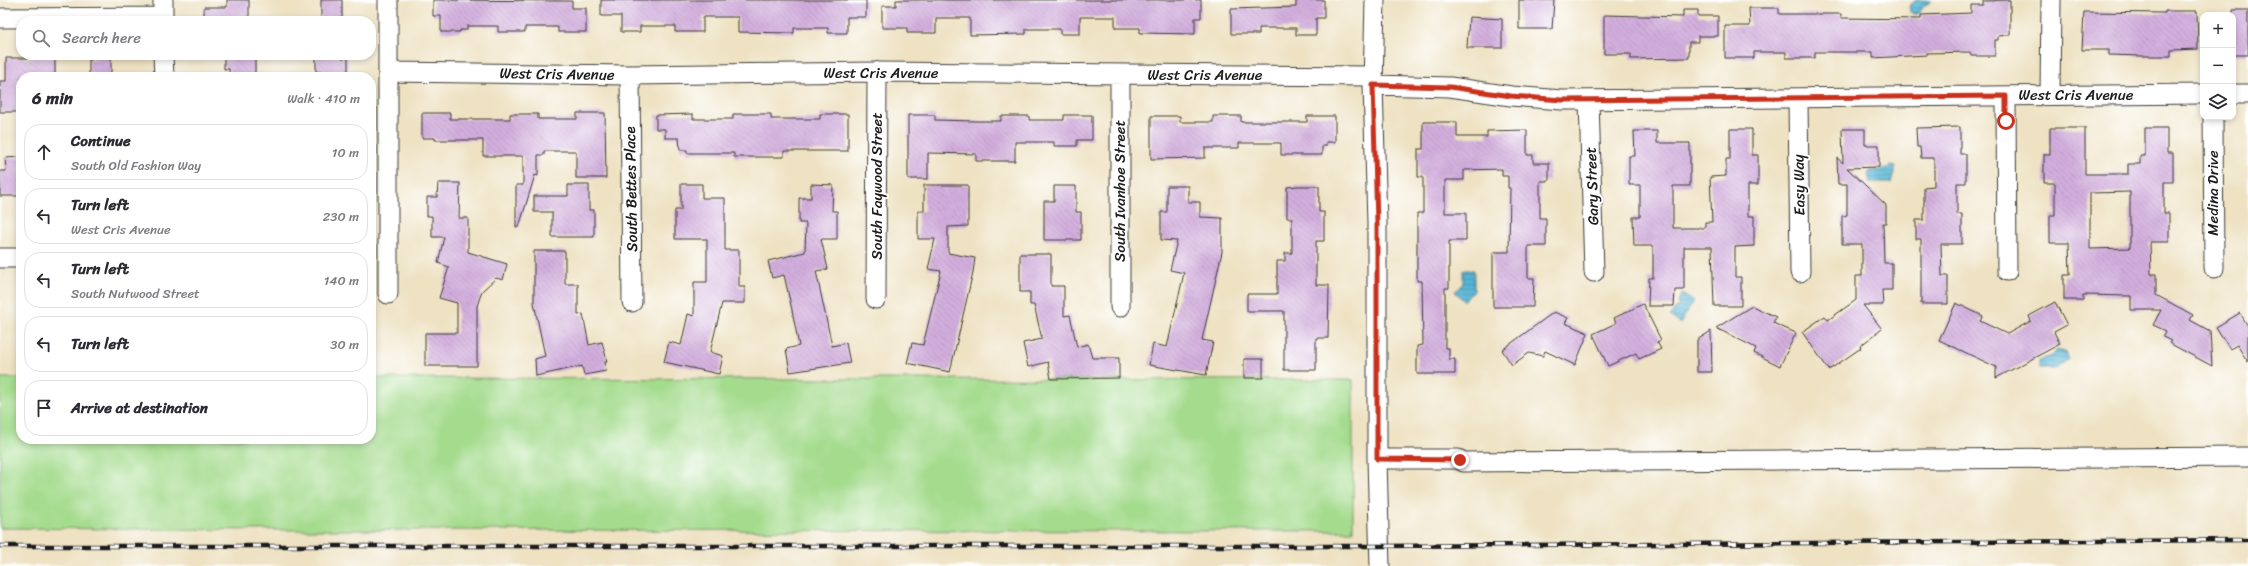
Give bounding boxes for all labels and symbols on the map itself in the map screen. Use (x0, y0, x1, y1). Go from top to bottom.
street label: West Cris Avenue (499, 60, 615, 88)
street label: West Cris Avenue (823, 60, 939, 86)
street label: West Cris Avenue (1147, 62, 1263, 88)
street label: West Cris Avenue (2018, 82, 2134, 108)
street label: South Faywood Street (864, 112, 890, 260)
route start (1997, 112, 2015, 130)
street label: South Ivanhoe Street (1107, 119, 1133, 262)
street label: South Bettes Place (617, 126, 645, 252)
street label: Gary Street (1578, 146, 1606, 226)
street label: Medina Drive (2200, 150, 2226, 236)
street label: Easy Way (1785, 154, 1813, 216)
route end (1451, 451, 1469, 469)

